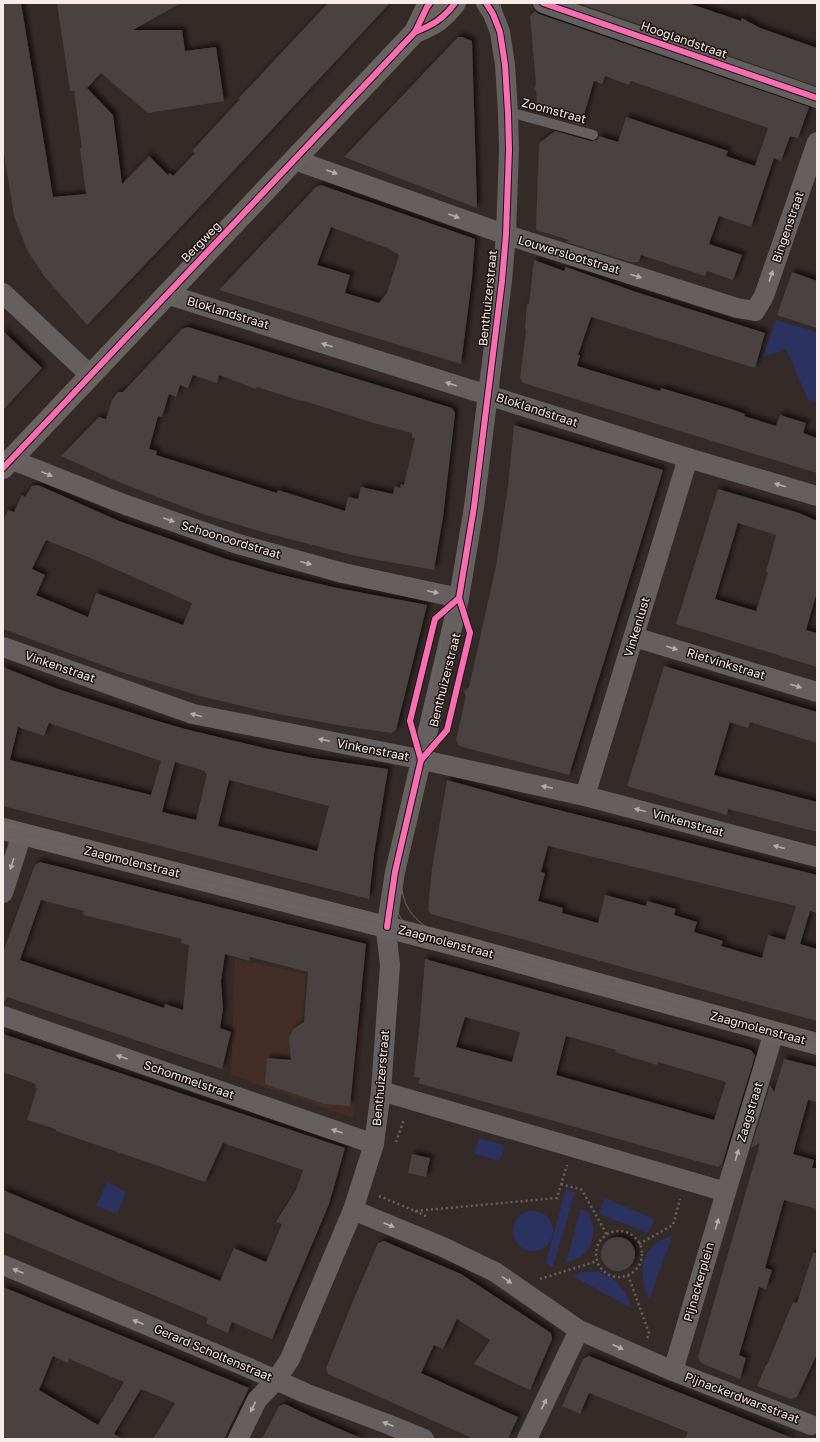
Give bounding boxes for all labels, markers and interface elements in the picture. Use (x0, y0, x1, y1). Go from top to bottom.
street label: Hooglandstraat (639, 18, 729, 61)
street label: Zoomstraat (520, 95, 588, 126)
one-way arrow (326, 169, 338, 175)
street label: Bingenstraat (768, 189, 807, 264)
one-way arrow (448, 213, 460, 219)
street label: Bergweg (178, 218, 224, 265)
street label: Louwerslootstraat (516, 232, 622, 277)
street label: Benthuizerstraat (475, 249, 500, 347)
one-way arrow (769, 269, 775, 281)
one-way arrow (631, 273, 643, 279)
street label: Bloklandstraat (185, 293, 271, 332)
one-way arrow (321, 342, 333, 348)
one-way arrow (445, 381, 457, 387)
street label: Bloklandstraat (494, 389, 580, 430)
one-way arrow (42, 471, 54, 477)
one-way arrow (773, 482, 785, 488)
one-way arrow (163, 517, 175, 523)
street label: Schoonoordstraat (179, 517, 283, 562)
one-way arrow (300, 560, 312, 566)
one-way arrow (427, 589, 439, 595)
street label: Vinkenlust (620, 595, 653, 659)
street label: Benthuizerstraat (426, 631, 464, 729)
street label: Rietvinkstraat (685, 644, 767, 683)
one-way arrow (666, 645, 678, 651)
street label: Vinkenstraat (23, 647, 98, 686)
one-way arrow (790, 683, 802, 689)
one-way arrow (190, 711, 203, 717)
street label: Vinkenstraat (336, 735, 411, 764)
one-way arrow (318, 737, 330, 743)
one-way arrow (541, 784, 553, 790)
street label: Vinkenstraat (651, 806, 726, 839)
one-way arrow (634, 807, 646, 813)
street label: Zaagmolenstraat (83, 842, 182, 881)
one-way arrow (773, 844, 785, 850)
one-way arrow (9, 858, 15, 870)
street label: Zaagmolenstraat (397, 922, 496, 961)
street label: Zaagmolenstraat (709, 1008, 808, 1047)
street label: Benthuizerstraat (369, 1029, 392, 1127)
one-way arrow (115, 1054, 127, 1060)
street label: Schommelstraat (142, 1057, 237, 1102)
street label: Zaagstraat (733, 1080, 766, 1144)
one-way arrow (331, 1128, 343, 1134)
one-way arrow (734, 1149, 740, 1161)
one-way arrow (714, 1218, 720, 1230)
one-way arrow (384, 1222, 396, 1228)
street label: Pijnackerplein (680, 1240, 717, 1323)
one-way arrow (12, 1268, 24, 1274)
one-way arrow (501, 1276, 512, 1284)
one-way arrow (132, 1318, 144, 1324)
street label: Gerard Scholtenstraat (152, 1321, 275, 1384)
one-way arrow (612, 1344, 623, 1350)
street label: Pijnackerdwarsstraat (683, 1369, 802, 1426)
one-way arrow (541, 1398, 547, 1409)
one-way arrow (250, 1401, 257, 1413)
one-way arrow (381, 1420, 393, 1426)

